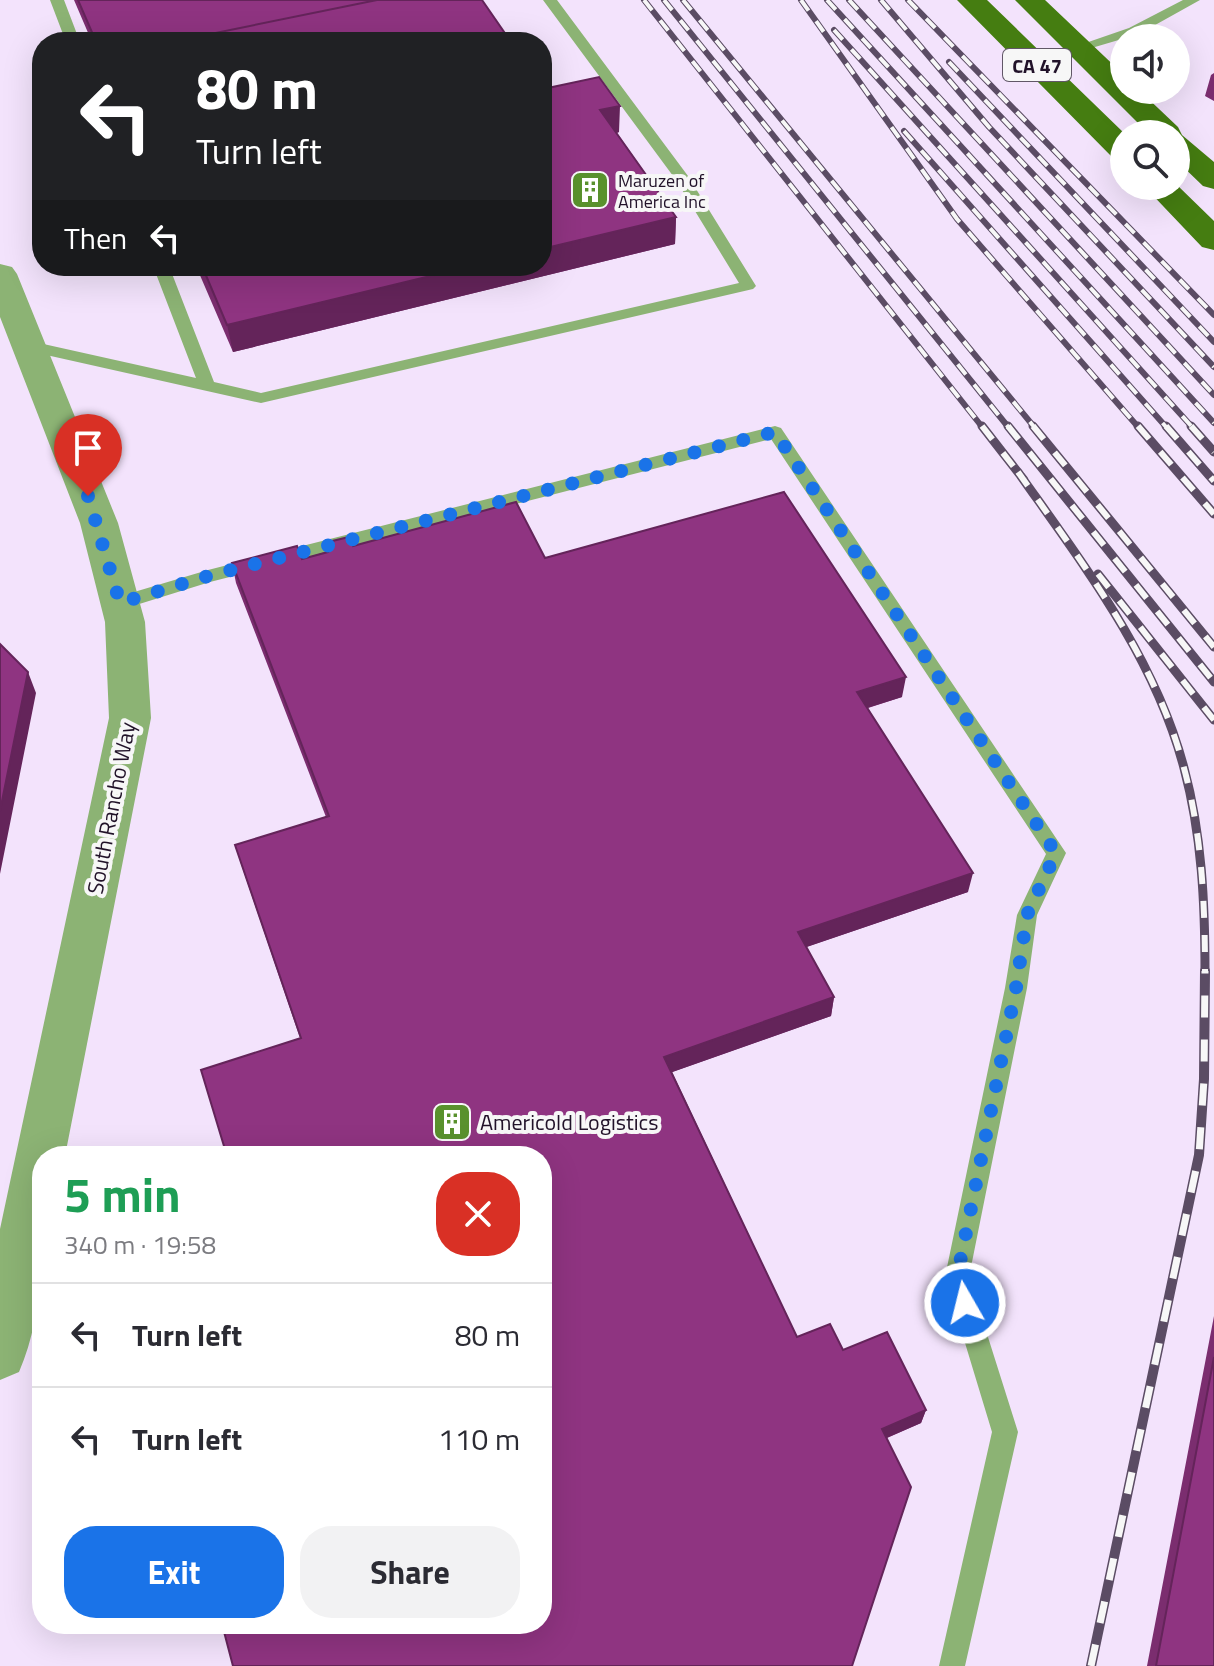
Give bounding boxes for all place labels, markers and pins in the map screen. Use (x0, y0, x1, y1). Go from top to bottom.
place label: Maruzen of America Inc (618, 167, 706, 215)
building icon: Maruzen of America Inc (569, 169, 611, 211)
pin (54, 414, 122, 496)
building icon: Americold Logistics (431, 1101, 473, 1143)
place label: Americold Logistics (480, 1105, 658, 1139)

